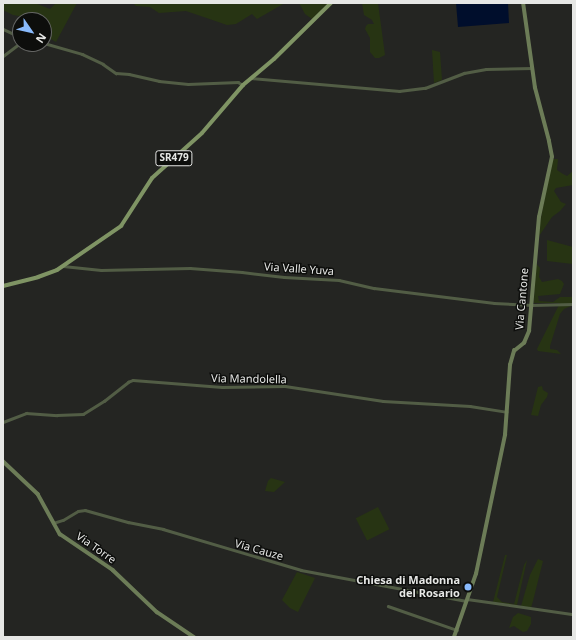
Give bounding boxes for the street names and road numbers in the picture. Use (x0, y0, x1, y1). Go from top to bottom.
road number: SR479 (155, 150, 193, 166)
street label: Via Valle Yuva (264, 260, 334, 278)
street label: Via Cantone (513, 268, 531, 330)
street label: Via Mandolella (211, 372, 287, 386)
street label: Via Torre (74, 530, 118, 566)
street label: Via Cauze (233, 537, 285, 563)

